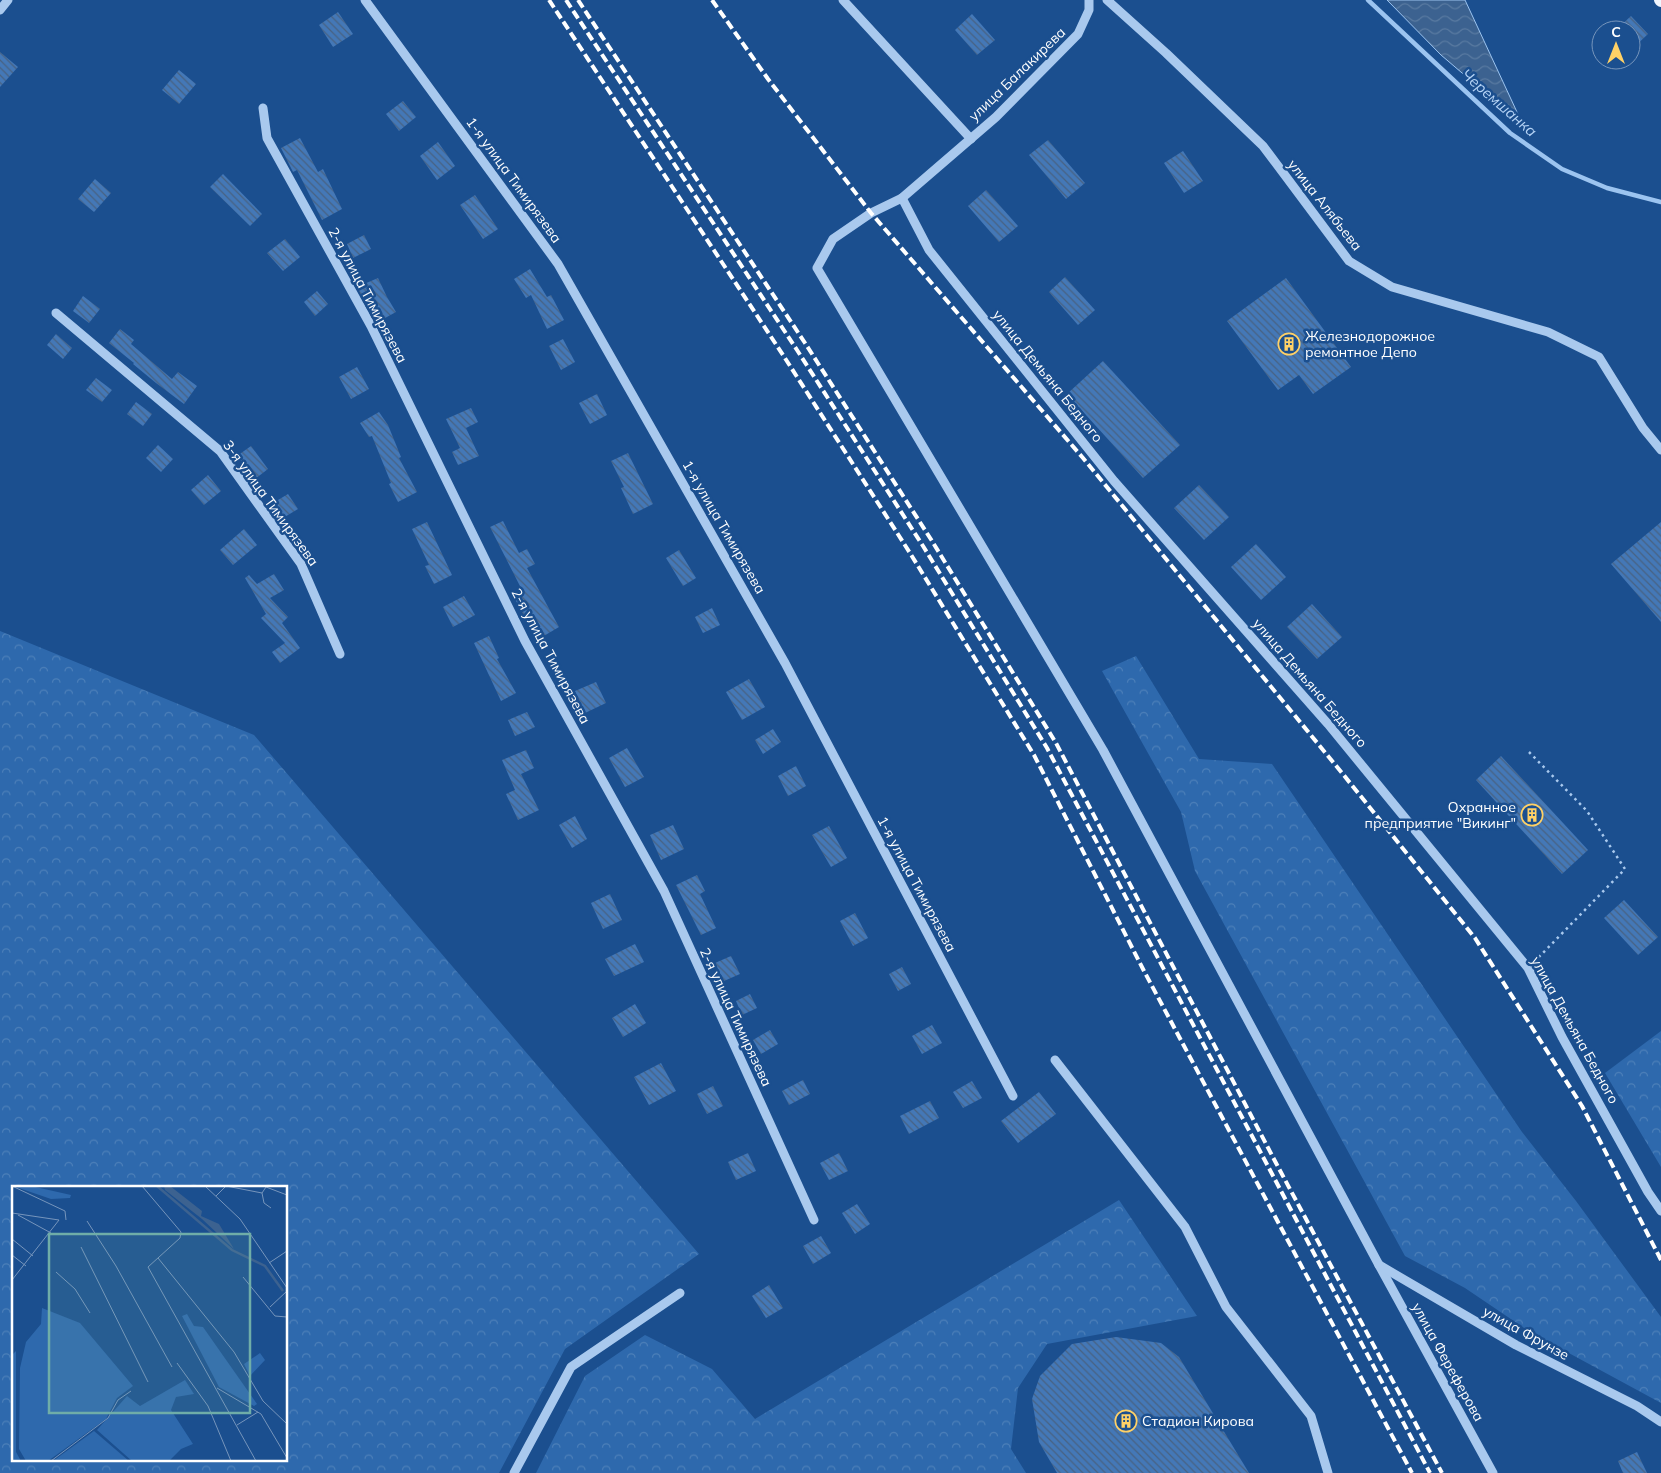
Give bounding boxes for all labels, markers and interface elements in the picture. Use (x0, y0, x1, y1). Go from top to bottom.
north arrow (1591, 20, 1641, 70)
street label: улица Балакирева (965, 23, 1069, 125)
text: С (1611, 23, 1621, 41)
water label: Черемшанка (1458, 65, 1541, 141)
street label: 1-я улица Тимирязева (462, 114, 566, 246)
street label: улица Алябьева (1284, 156, 1366, 254)
street label: 2-я улица Тимирязева (325, 224, 411, 366)
street label: улица Демьяна Бедного (989, 306, 1107, 446)
place label: Железнодорожное ремонтное Депо (1305, 327, 1435, 361)
building icon: Железнодорожное ремонтное Депо (1277, 332, 1301, 356)
street label: 3-я улица Тимирязева (219, 437, 323, 569)
street label: 1-я улица Тимирязева (678, 457, 770, 597)
street label: 2-я улица Тимирязева (508, 585, 594, 727)
street label: улица Демьяна Бедного (1249, 615, 1371, 751)
place label: Охранное предприятие "Викинг" (1365, 798, 1516, 832)
building icon: Охранное предприятие "Викинг" (1520, 803, 1544, 827)
street label: 1-я улица Тимирязева (874, 813, 960, 955)
street label: 2-я улица Тимирязева (696, 945, 776, 1089)
street label: улица Демьяна Бедного (1527, 953, 1623, 1107)
inset map (12, 1186, 288, 1460)
street label: улица Фереферова (1408, 1300, 1488, 1424)
street label: улица Фрунзе (1480, 1302, 1572, 1364)
building icon: Стадион Кирова (1114, 1409, 1138, 1433)
place label: Стадион Кирова (1142, 1412, 1254, 1430)

